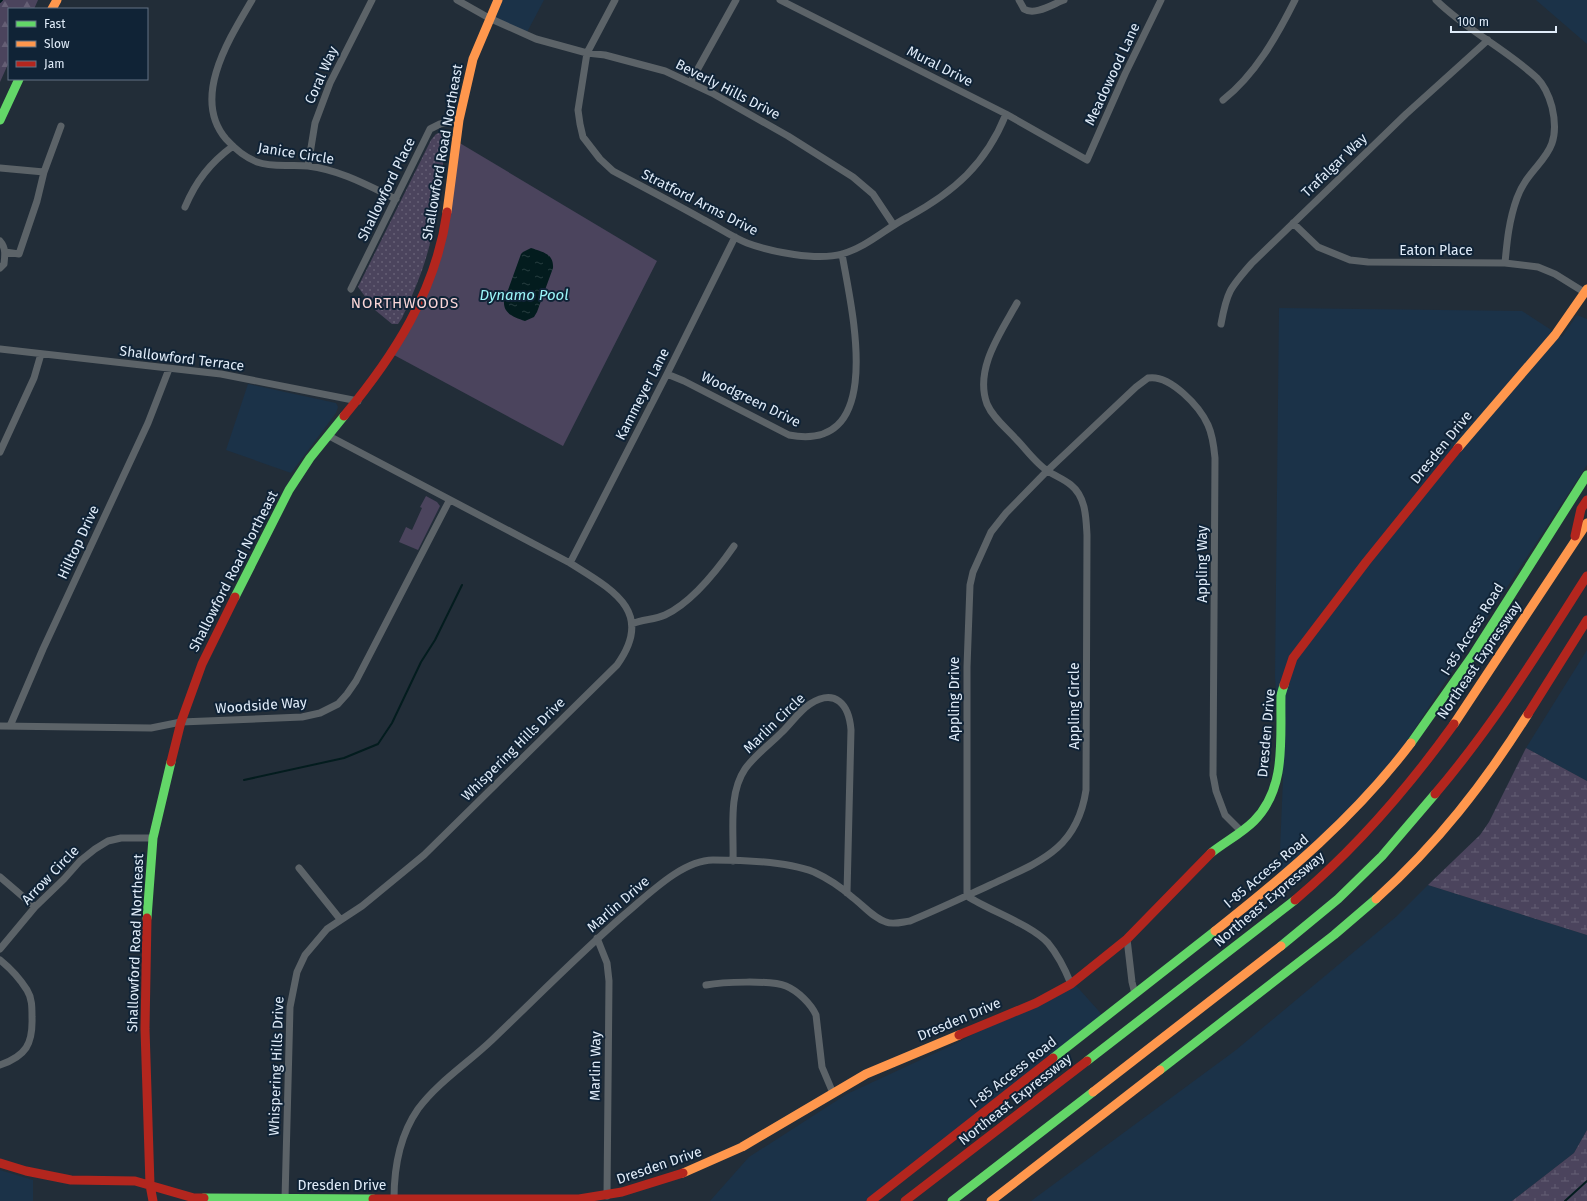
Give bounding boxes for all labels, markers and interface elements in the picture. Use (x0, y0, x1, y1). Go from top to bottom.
legend (8, 8, 148, 80)
scale bar (1451, 8, 1556, 34)
text: 100 m (1457, 15, 1489, 29)
text: Fast (44, 17, 66, 31)
street label: Meadowood Lane (1081, 20, 1144, 128)
text: Slow (44, 37, 70, 51)
street label: Mural Drive (904, 43, 976, 90)
street label: Coral Way (301, 44, 342, 107)
street label: Beverly Hills Drive (673, 56, 783, 123)
text: Jam (44, 57, 64, 71)
street label: Shallowford Road Northeast (419, 62, 467, 241)
street label: Trafalgar Way (1298, 130, 1371, 201)
street label: Shallowford Place (354, 135, 419, 244)
street label: Janice Circle (257, 139, 335, 168)
street label: Stratford Arms Drive (639, 166, 761, 239)
street label: Eaton Place (1399, 242, 1473, 259)
water label: Dynamo Pool (479, 286, 569, 304)
district label: NORTHWOODS (351, 294, 459, 312)
street label: Shallowford Terrace (119, 342, 245, 375)
street label: Kammeyer Lane (612, 345, 673, 443)
street label: Woodgreen Drive (698, 368, 803, 431)
street label: Dresden Drive (1407, 407, 1476, 487)
street label: Shallowford Road Northeast (185, 487, 282, 655)
street label: Hilltop Drive (54, 503, 103, 582)
street label: Appling Way (1194, 525, 1211, 603)
street label: I-85 Access Road (1437, 580, 1508, 679)
street label: Northeast Expressway (1434, 598, 1525, 723)
street label: Appling Drive (946, 657, 963, 741)
street label: Appling Circle (1066, 662, 1083, 750)
street label: Dresden Drive (1254, 688, 1279, 778)
street label: Marlin Circle (740, 690, 809, 757)
street label: Woodside Way (215, 694, 308, 717)
street label: Whispering Hills Drive (458, 694, 569, 805)
street label: I-85 Access Road (1220, 831, 1312, 912)
street label: Arrow Circle (18, 842, 83, 908)
street label: Northeast Expressway (1211, 848, 1328, 951)
street label: Shallowford Road Northeast (124, 853, 147, 1032)
street label: Marlin Drive (584, 873, 653, 936)
street label: Dresden Drive (915, 994, 1003, 1045)
street label: Whispering Hills Drive (266, 996, 287, 1136)
street label: Marlin Way (586, 1031, 605, 1101)
street label: I-85 Access Road (966, 1033, 1060, 1112)
street label: Northeast Expressway (955, 1050, 1075, 1149)
street label: Dresden Drive (614, 1143, 704, 1188)
street label: Dresden Drive (298, 1177, 386, 1194)

